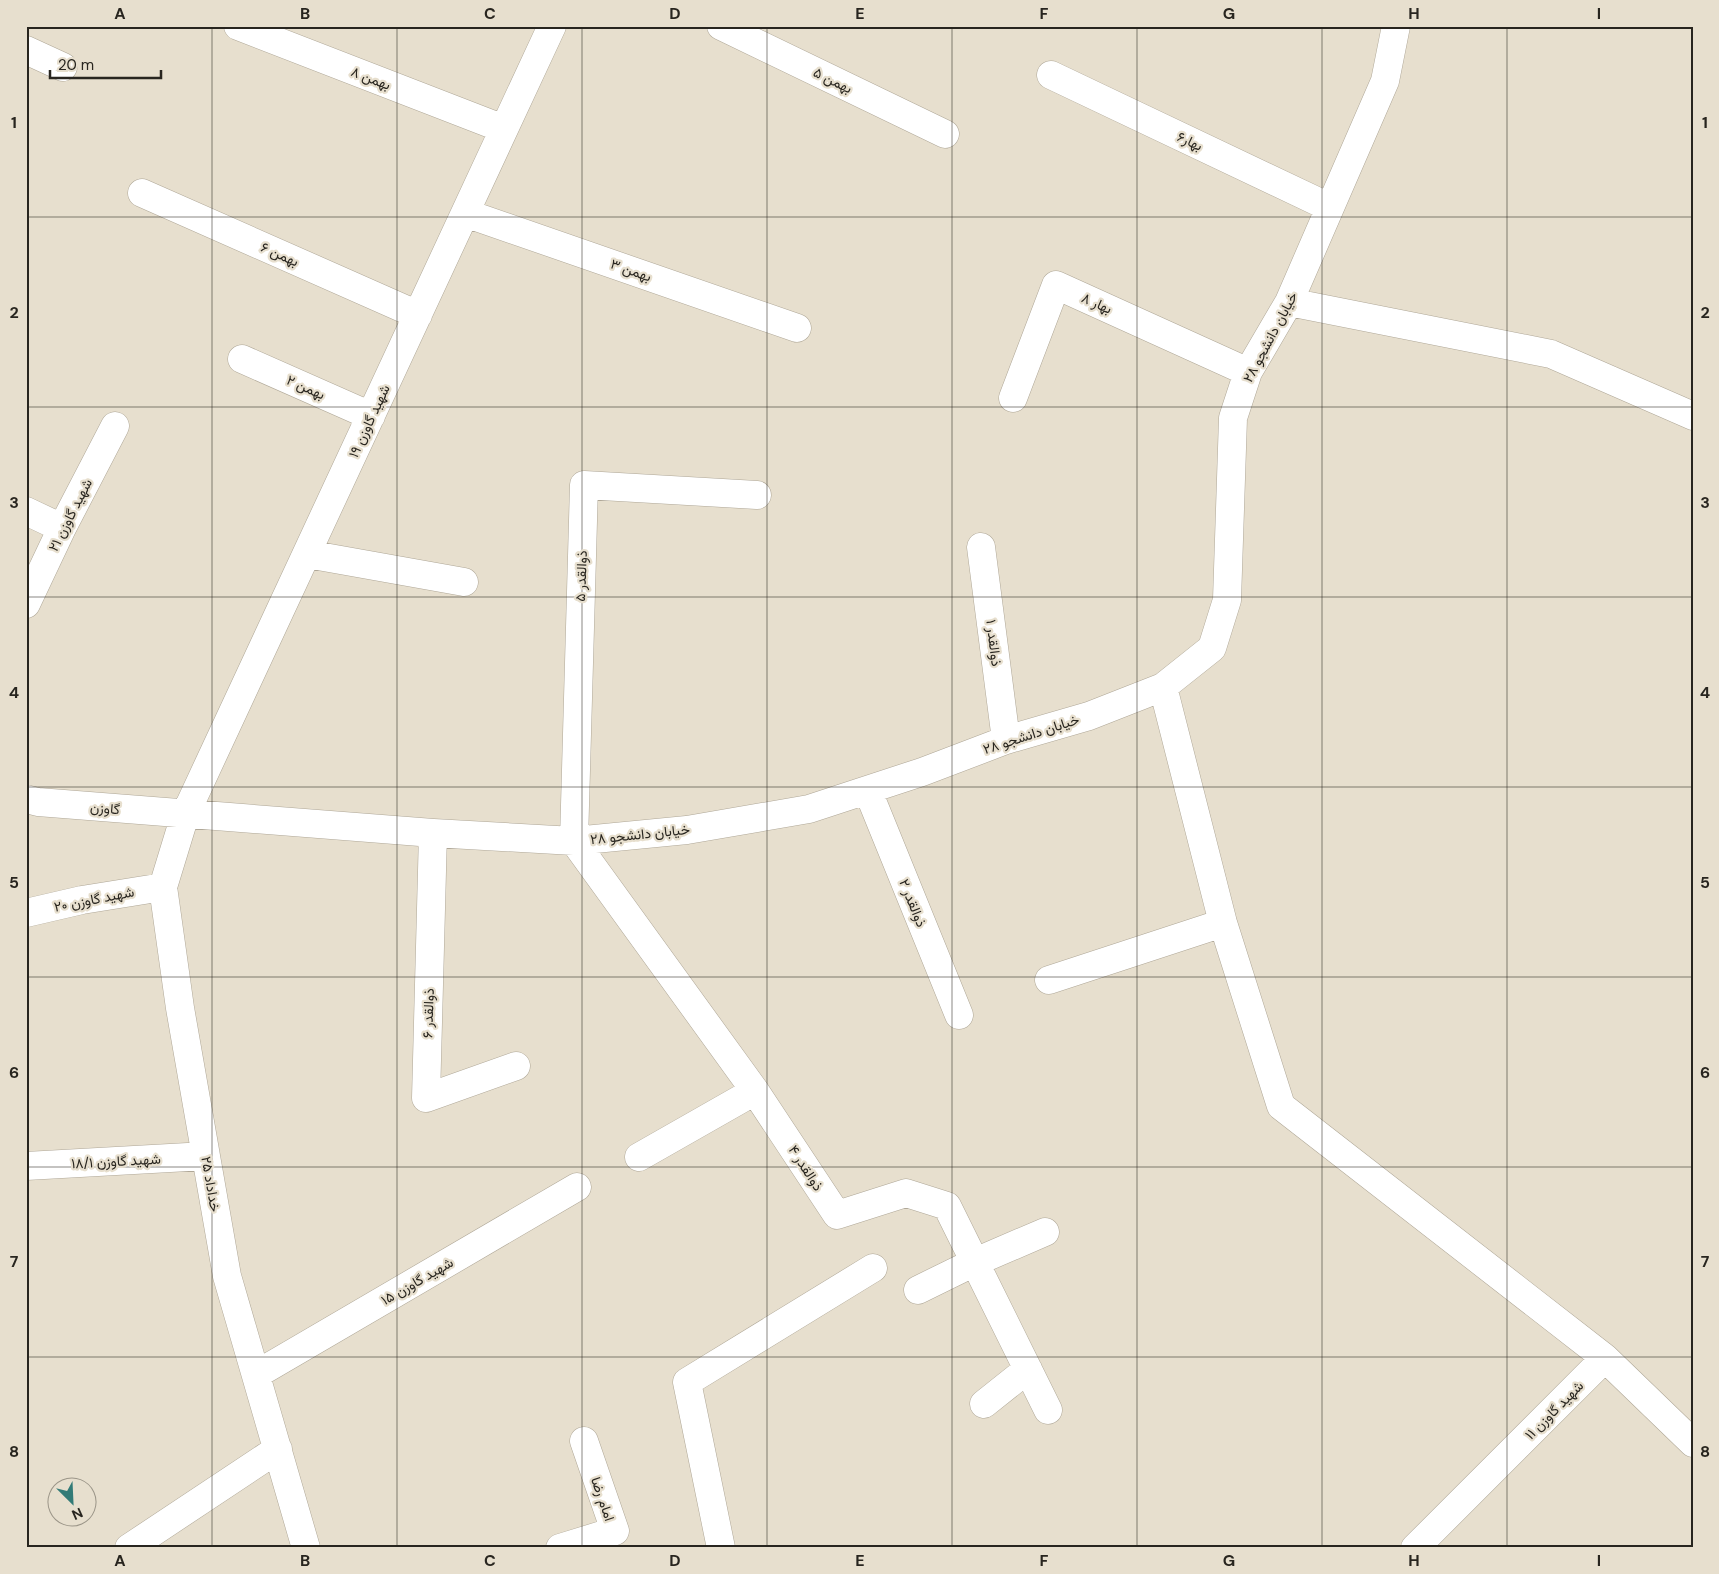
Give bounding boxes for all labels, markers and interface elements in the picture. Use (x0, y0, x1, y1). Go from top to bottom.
text: A (114, 3, 126, 24)
text: B (300, 3, 310, 24)
text: C (484, 3, 496, 24)
text: D (669, 3, 681, 24)
text: E (855, 3, 865, 24)
text: F (1040, 3, 1049, 24)
text: G (1223, 3, 1235, 24)
text: H (1408, 3, 1420, 24)
text: I (1597, 3, 1601, 24)
scale bar (50, 48, 161, 80)
text: 20 m (58, 55, 94, 75)
street label: بهمن ۸ (349, 62, 393, 94)
street label: بهمن ۵ (811, 63, 855, 97)
text: 1 (11, 112, 17, 133)
text: 1 (1702, 112, 1708, 133)
street label: بهار۶ (1174, 127, 1206, 155)
street label: بهمن ۶ (258, 238, 302, 270)
street label: بهمن ۳ (608, 255, 654, 285)
street label: بهار ۸ (1079, 288, 1115, 318)
street label: خیابان دانشجو ۲۸ (1239, 289, 1301, 385)
text: 2 (9, 302, 19, 323)
text: 2 (1700, 302, 1710, 323)
street label: بهمن ۲ (284, 371, 328, 403)
street label: شهید گاوزن ۱۹ (344, 382, 394, 460)
street label: شهید گاوزن ۲۱ (44, 476, 96, 554)
text: 3 (9, 492, 19, 513)
text: 3 (1700, 492, 1710, 513)
street label: ذوالقدر ۵ (571, 550, 591, 602)
street label: ذوالقدر ۱ (982, 618, 1006, 668)
text: 4 (9, 682, 19, 703)
text: 4 (1700, 682, 1710, 703)
street label: خیابان دانشجو ۲۸ (981, 710, 1081, 758)
street label: گاوزن (89, 798, 121, 818)
street label: خیابان دانشجو ۲۸ (589, 820, 691, 848)
text: 5 (9, 872, 19, 893)
text: 5 (1700, 872, 1710, 893)
street label: ذوالقدر ۲ (895, 876, 931, 930)
street label: شهید گاوزن ۲۰ (52, 882, 136, 916)
street label: ذوالقدر ۶ (418, 987, 438, 1038)
text: 6 (9, 1062, 19, 1083)
text: 6 (1700, 1062, 1710, 1083)
street label: ذوالقدر ۴ (785, 1142, 828, 1195)
street label: شهید گاوزن ۱۸/۱ (71, 1150, 161, 1172)
street label: خداداد ۲۵ (197, 1155, 225, 1213)
text: 7 (10, 1251, 19, 1272)
text: 7 (1701, 1251, 1710, 1272)
street label: شهید گاوزن ۱۵ (378, 1253, 456, 1309)
street label: شهید گاوزن ۱۱ (1521, 1377, 1587, 1443)
text: 8 (9, 1441, 19, 1462)
text: 8 (1700, 1441, 1710, 1462)
street label: امام رضا (587, 1475, 619, 1523)
north arrow (48, 1476, 98, 1526)
text: N (69, 1504, 86, 1524)
text: A (114, 1550, 126, 1571)
text: B (300, 1550, 310, 1571)
text: C (484, 1550, 496, 1571)
text: D (669, 1550, 681, 1571)
text: E (855, 1550, 865, 1571)
text: F (1040, 1550, 1049, 1571)
text: G (1223, 1550, 1235, 1571)
text: H (1408, 1550, 1420, 1571)
text: I (1597, 1550, 1601, 1571)

